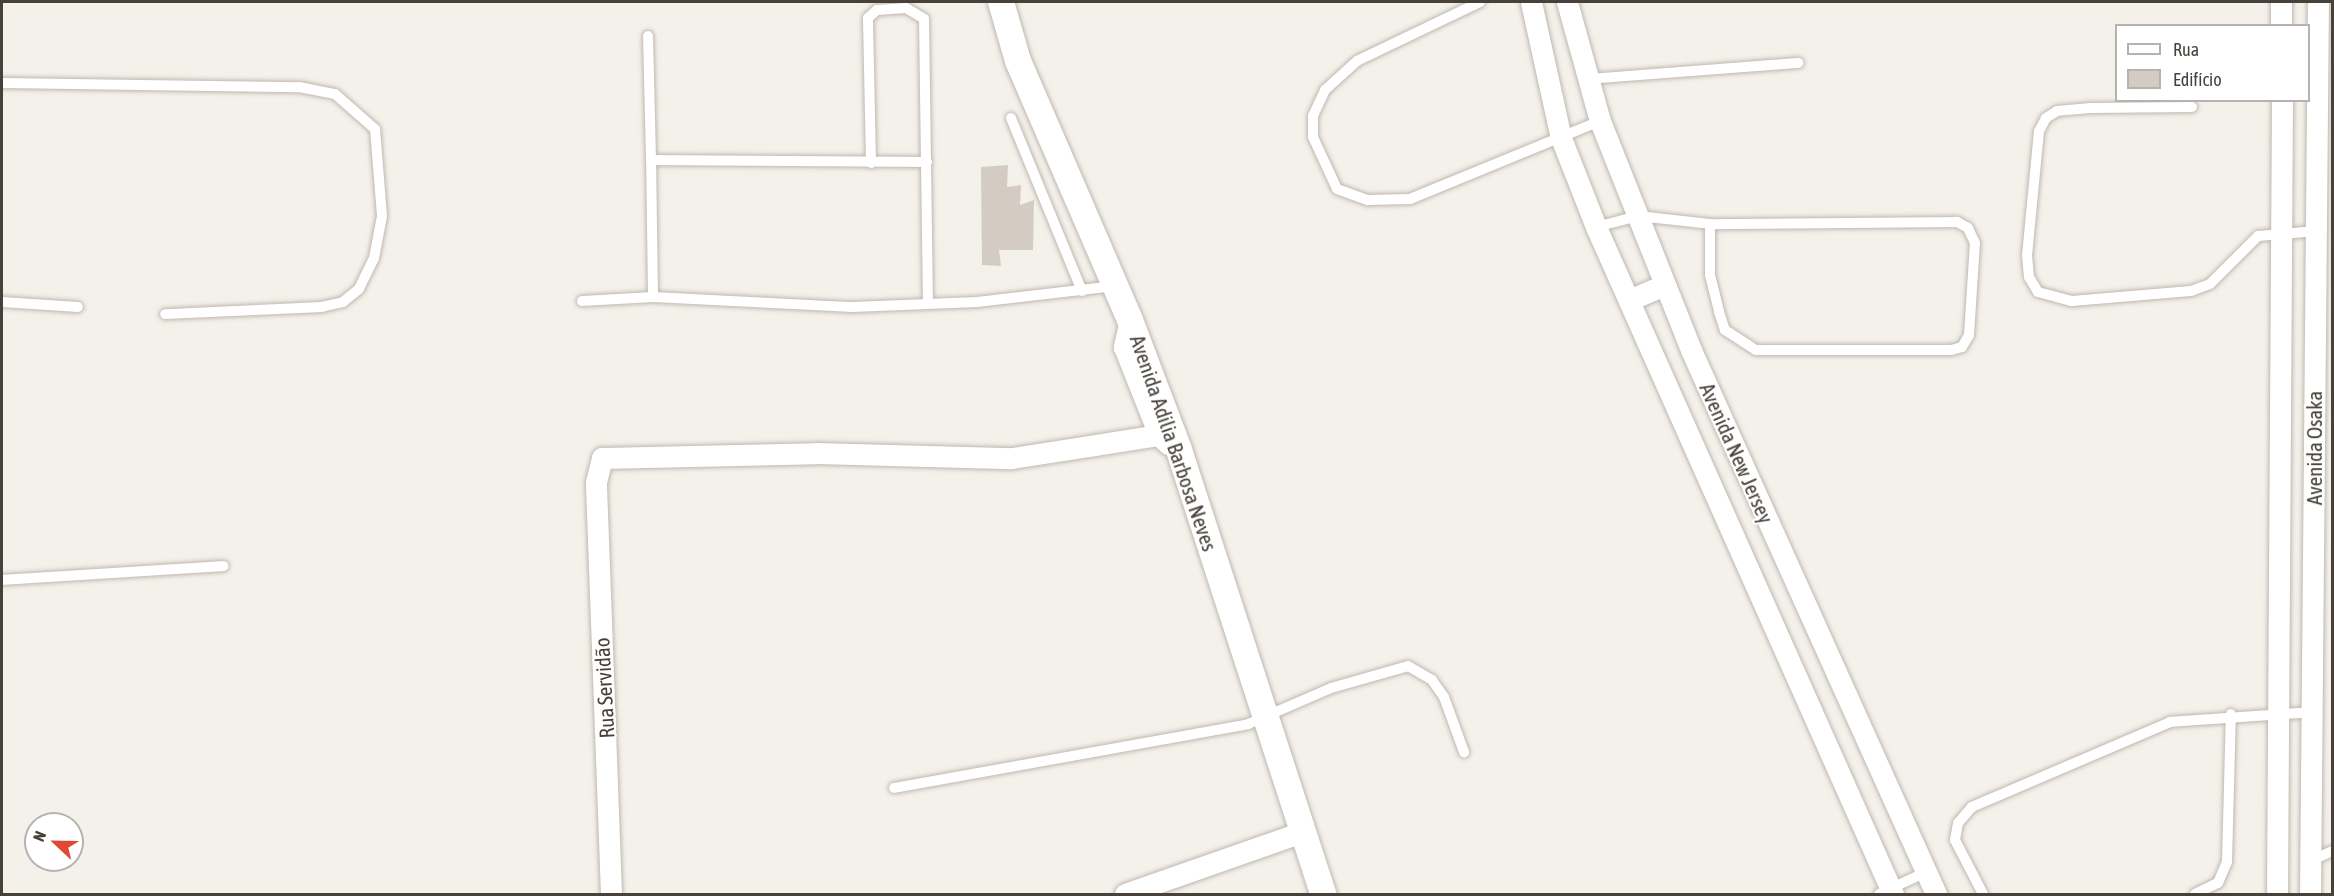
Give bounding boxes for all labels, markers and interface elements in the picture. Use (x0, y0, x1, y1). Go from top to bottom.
legend (2115, 24, 2310, 102)
text: Rua (2173, 39, 2199, 60)
text: Edifício (2173, 69, 2222, 90)
street label: Avenida Adilia Barbosa Neves (1125, 332, 1223, 554)
street label: Avenida New Jersey (1695, 379, 1779, 527)
street label: Avenida Osaka (2301, 391, 2327, 505)
street label: Rua Servidão (589, 637, 619, 739)
north arrow (24, 812, 84, 872)
text: N (29, 828, 49, 844)

